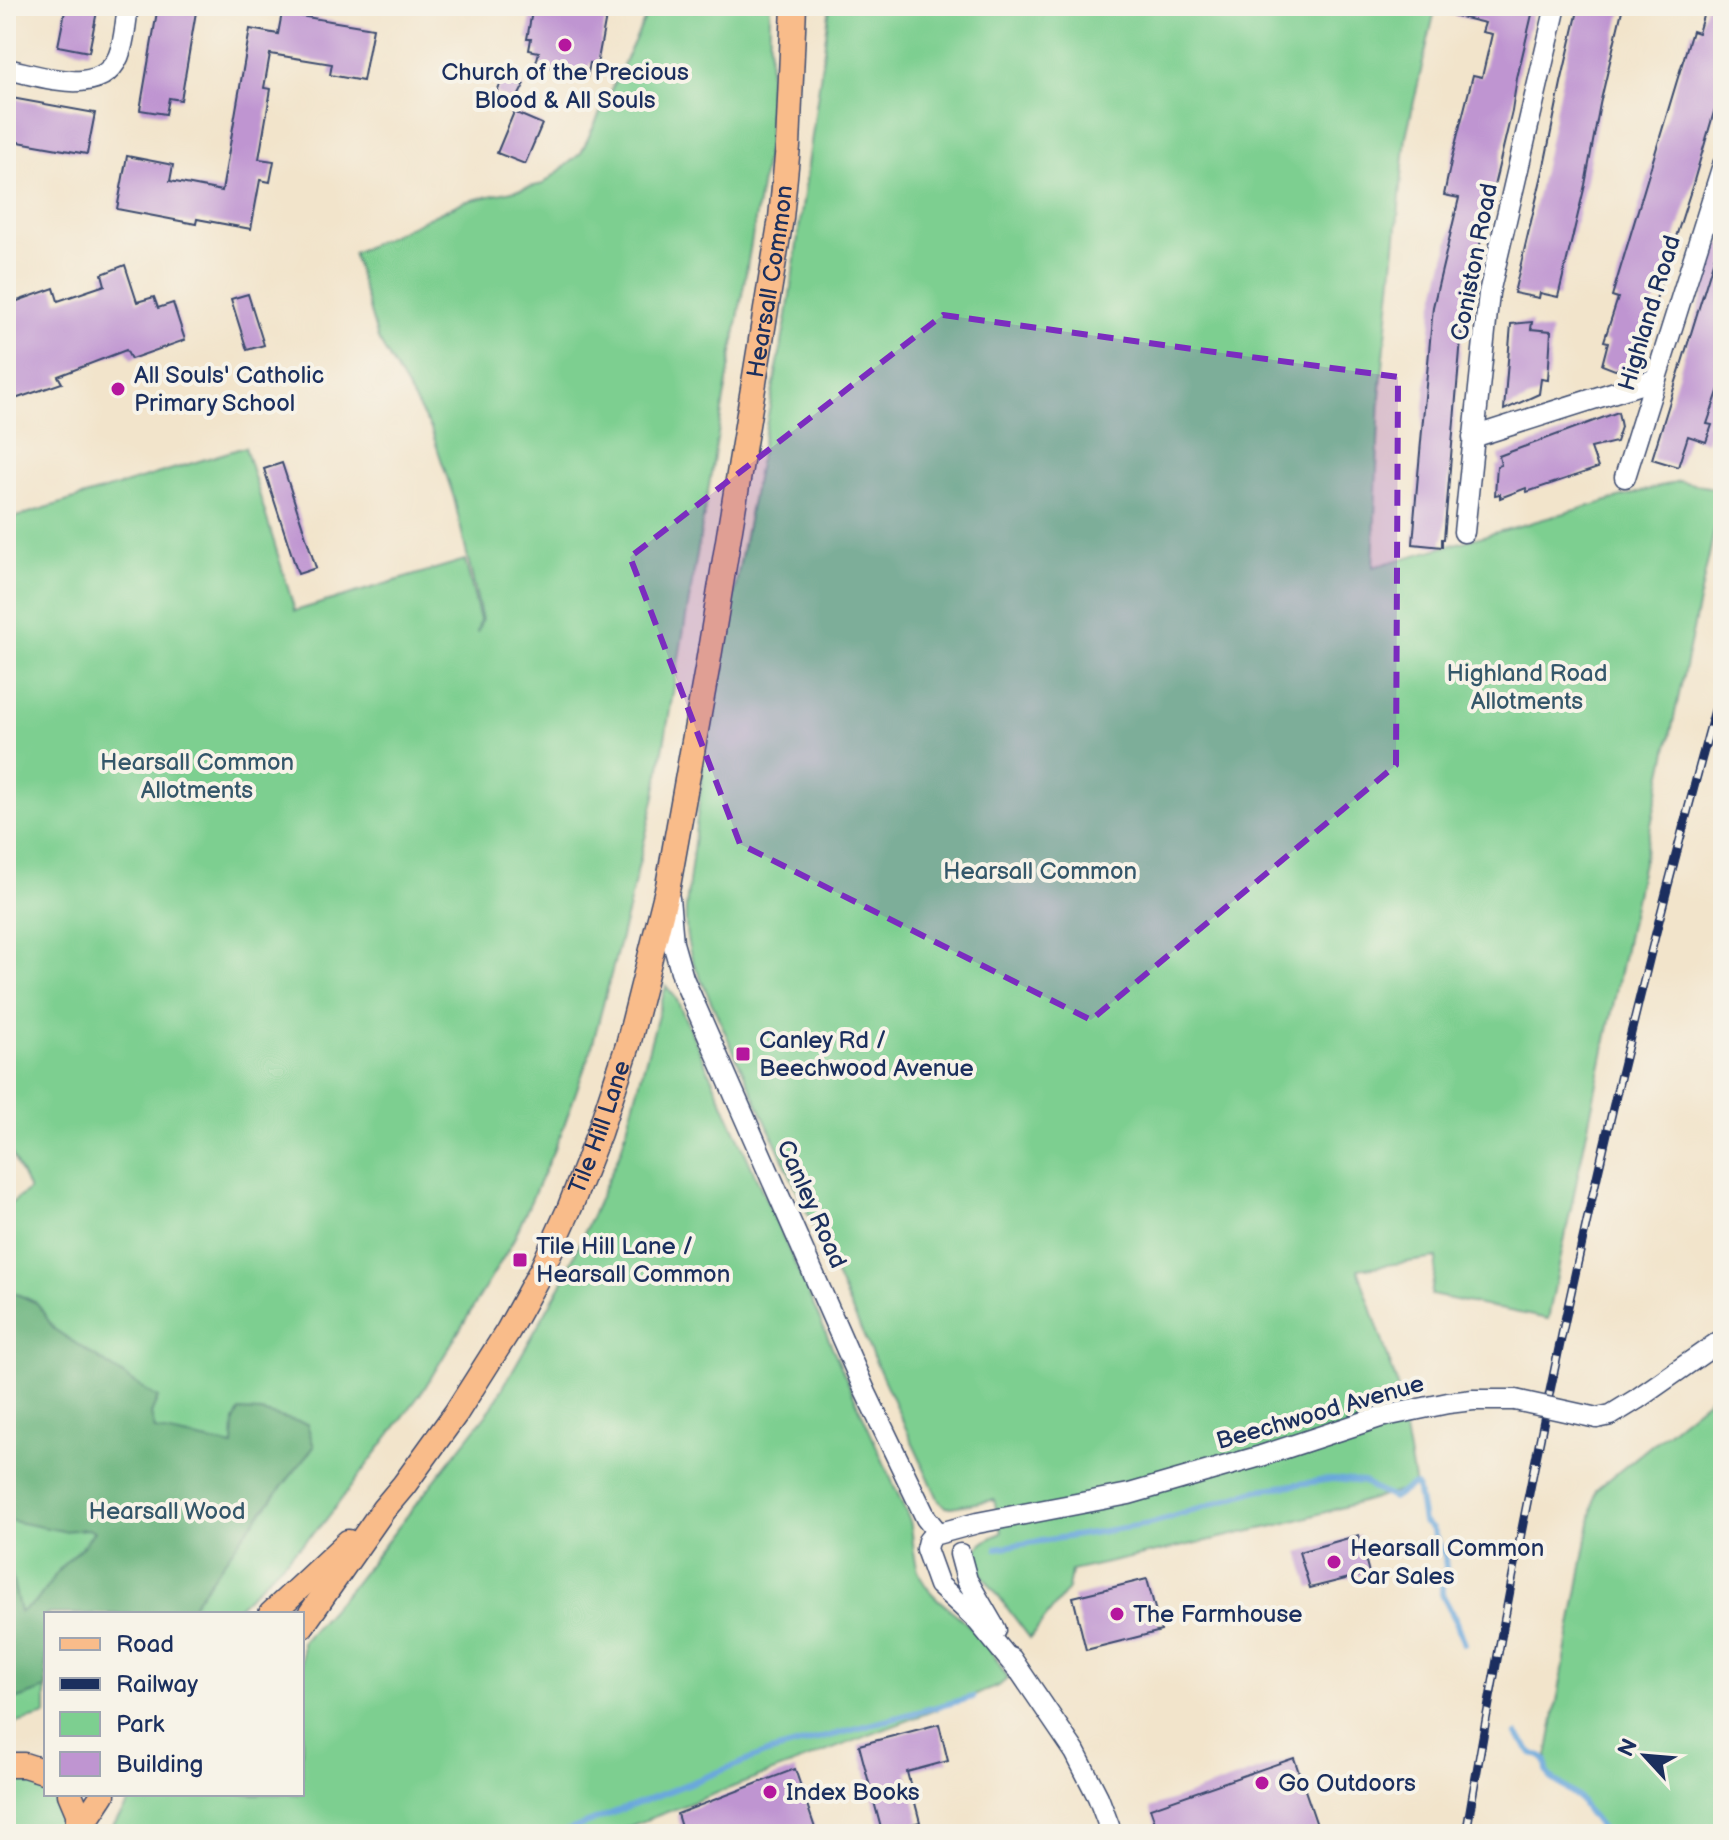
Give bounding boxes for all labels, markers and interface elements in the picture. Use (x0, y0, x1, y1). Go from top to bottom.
marker: Church of the Precious Blood & All Souls (556, 36, 574, 54)
place label: Church of the Precious Blood & All Souls (441, 58, 689, 115)
street label: Coniston Road (1445, 181, 1504, 343)
street label: Hearsall Common (741, 184, 799, 380)
street label: Highland Road (1612, 232, 1687, 394)
place label: All Souls' Catholic Primary School (134, 361, 324, 418)
marker: All Souls' Catholic Primary School (109, 380, 127, 398)
park label: Highland Road Allotments (1447, 659, 1607, 716)
park label: Hearsall Common Allotments (100, 748, 294, 805)
park label: Hearsall Common (943, 857, 1137, 886)
place label: Canley Rd / Beechwood Avenue (759, 1026, 974, 1083)
marker: Canley Rd / Beechwood Avenue (734, 1045, 752, 1063)
street label: Tile Hill Lane (563, 1057, 637, 1198)
street label: Canley Road (770, 1136, 853, 1273)
place label: Tile Hill Lane / Hearsall Common (536, 1232, 730, 1289)
marker: Tile Hill Lane / Hearsall Common (511, 1251, 529, 1269)
street label: Beechwood Avenue (1213, 1369, 1427, 1456)
park label: Hearsall Wood (88, 1497, 246, 1526)
place label: Hearsall Common Car Sales (1350, 1534, 1544, 1591)
marker: Hearsall Common Car Sales (1325, 1553, 1343, 1571)
place label: The Farmhouse (1133, 1600, 1303, 1629)
marker: The Farmhouse (1108, 1605, 1126, 1623)
legend (44, 1612, 304, 1796)
text: Road (116, 1630, 174, 1659)
text: Railway (116, 1670, 198, 1699)
text: Park (116, 1710, 164, 1739)
north arrow (1605, 1716, 1685, 1796)
text: N (1613, 1735, 1644, 1761)
text: Building (116, 1750, 203, 1779)
place label: Go Outdoors (1278, 1769, 1416, 1798)
marker: Go Outdoors (1253, 1774, 1271, 1792)
place label: Index Books (786, 1778, 920, 1807)
marker: Index Books (761, 1783, 779, 1801)

